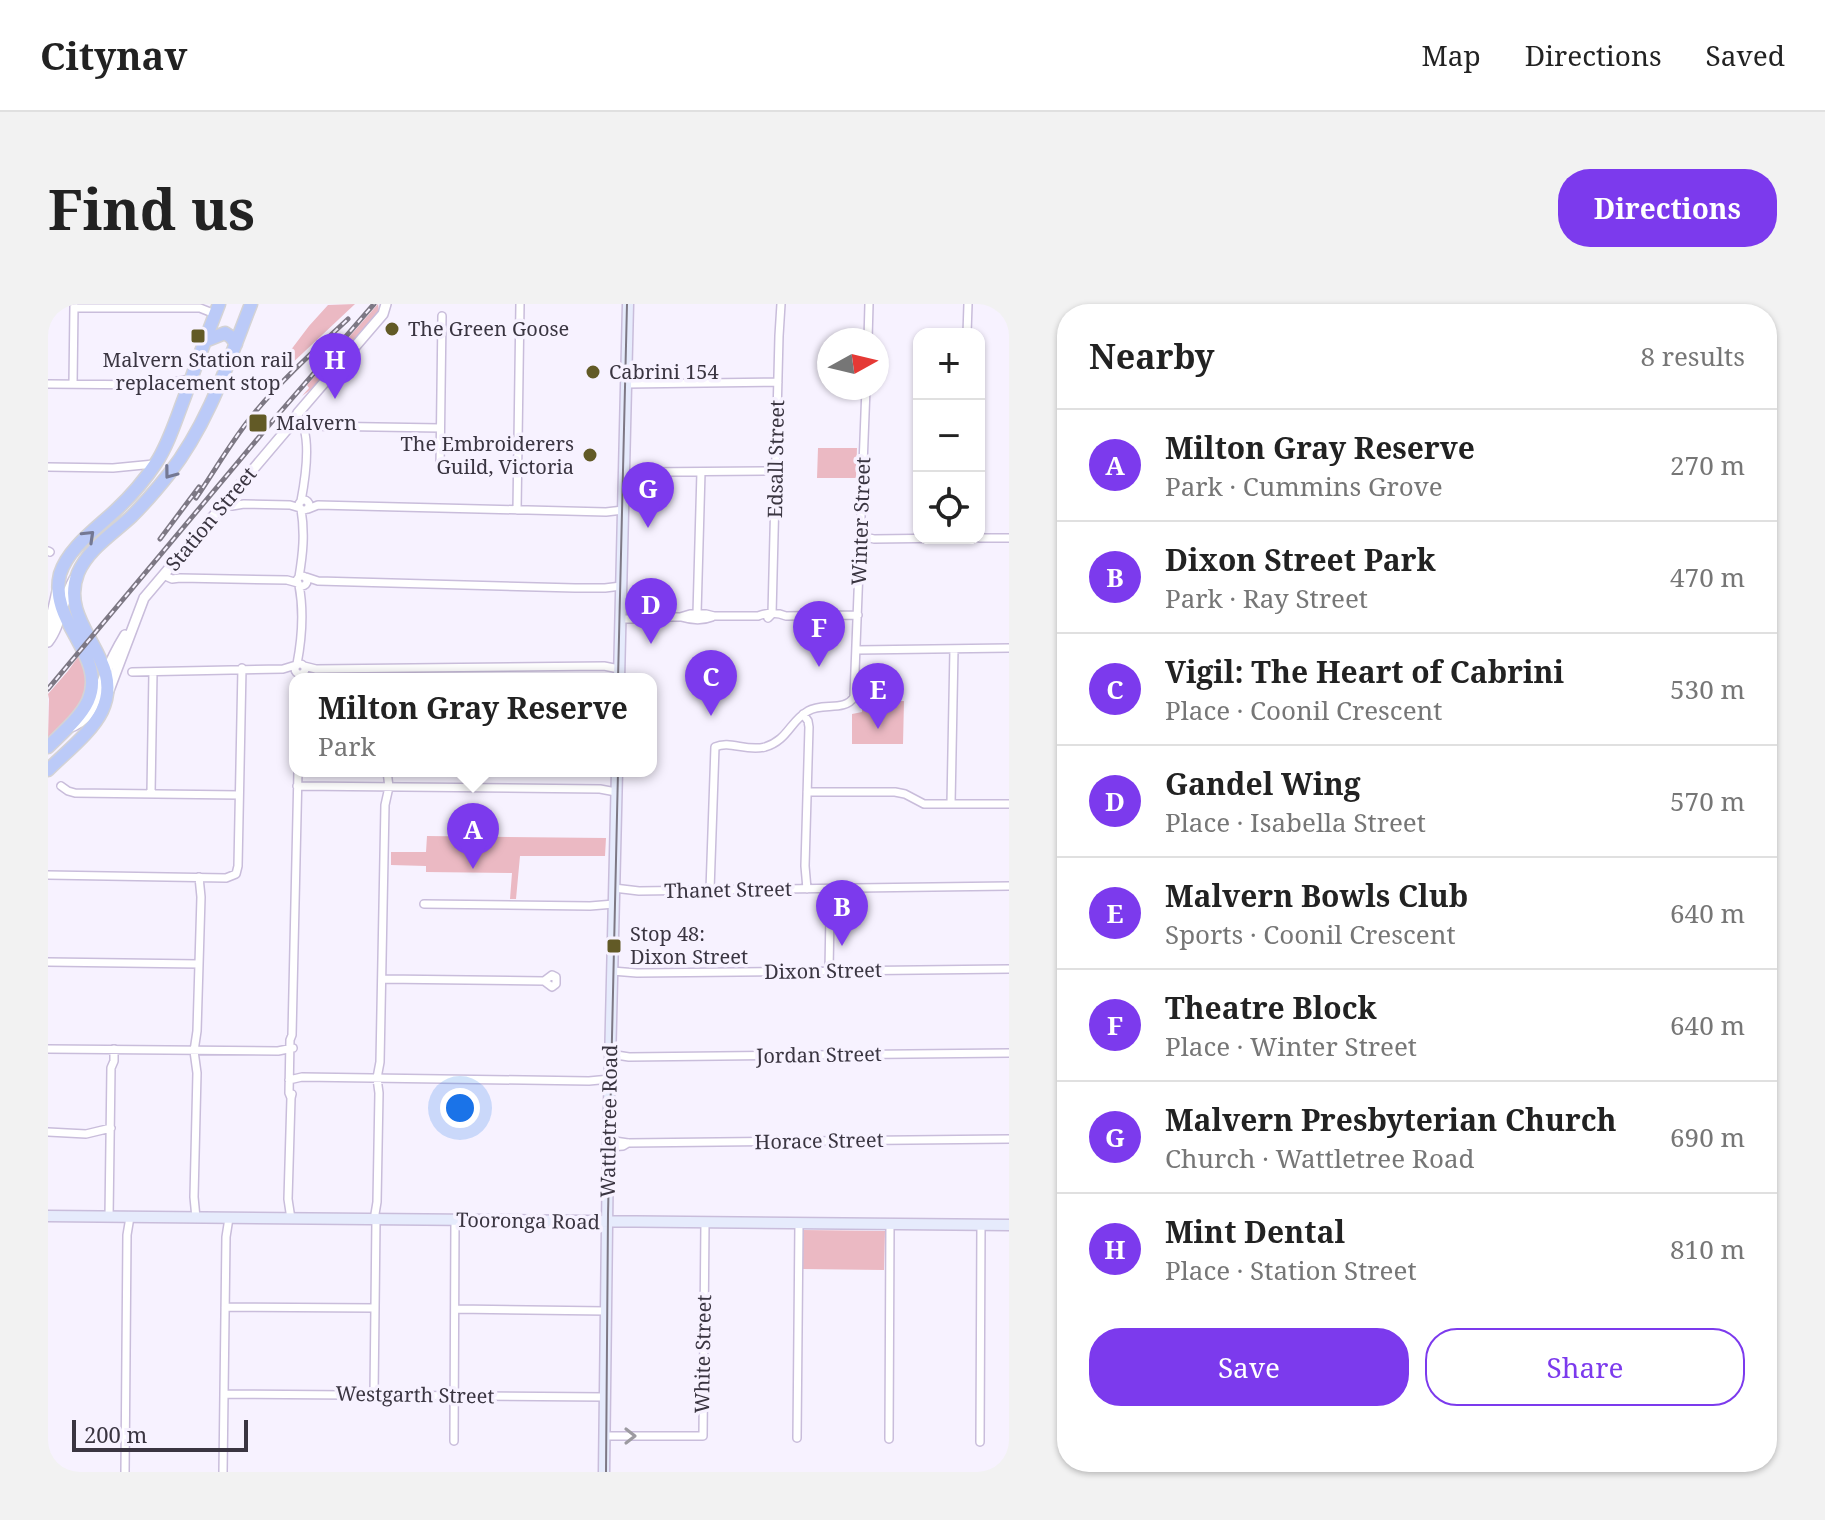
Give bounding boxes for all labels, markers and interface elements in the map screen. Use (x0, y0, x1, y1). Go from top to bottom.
text: Citynav (40, 29, 187, 81)
text: Map (1421, 36, 1481, 74)
text: Directions (1525, 36, 1662, 74)
text: Saved (1706, 36, 1785, 74)
button: Directions (1558, 169, 1777, 247)
text: Find us (48, 170, 255, 246)
place label: The Green Goose (408, 315, 569, 342)
marker: The Green Goose (383, 320, 401, 338)
marker: Malvern Station rail replacement stop (189, 327, 207, 345)
north arrow (817, 328, 889, 400)
map controls (913, 328, 985, 544)
button: + (913, 328, 985, 400)
pin: H (309, 333, 361, 399)
text: Nearby (1089, 333, 1215, 379)
text: 8 results (1640, 338, 1745, 374)
place label: Malvern Station rail replacement stop (102, 346, 294, 396)
place label: Cabrini 154 (609, 358, 719, 385)
marker: Cabrini 154 (584, 363, 602, 381)
street label: Edsall Street (761, 400, 790, 518)
button: − (913, 400, 985, 472)
place label: Malvern (276, 409, 357, 436)
marker: Malvern (247, 412, 269, 434)
text: Milton Gray Reserve (1165, 427, 1475, 468)
place label: The Embroiderers Guild, Victoria (401, 430, 574, 480)
marker: The Embroiderers Guild, Victoria (581, 446, 599, 464)
text: A (1105, 447, 1125, 483)
text: 270 m (1670, 447, 1745, 483)
street label: Winter Street (845, 456, 876, 586)
street label: Station Street (159, 461, 262, 576)
pin: G (622, 462, 674, 528)
one-way arrow (165, 464, 179, 478)
text: Park · Cummins Grove (1165, 468, 1443, 504)
button: locate (913, 472, 985, 544)
one-way arrow (79, 531, 94, 545)
text: Dixon Street Park (1165, 539, 1436, 580)
text: B (1106, 559, 1124, 595)
text: 470 m (1670, 559, 1745, 595)
pin: D (625, 578, 677, 644)
text: Park · Ray Street (1165, 580, 1368, 616)
pin: F (793, 601, 845, 667)
pin: C (685, 650, 737, 716)
text: Vigil: The Heart of Cabrini (1165, 651, 1564, 692)
pin: E (852, 663, 904, 729)
text: C (1106, 671, 1124, 707)
text: 530 m (1670, 671, 1745, 707)
popup (289, 673, 657, 777)
text: Milton Gray Reserve (318, 687, 628, 728)
text: Place · Coonil Crescent (1165, 692, 1442, 728)
text: Park (318, 728, 376, 764)
text: Gandel Wing (1165, 763, 1360, 804)
text: D (1105, 783, 1125, 819)
text: 570 m (1670, 783, 1745, 819)
pin: A (447, 803, 499, 869)
text: Place · Isabella Street (1165, 804, 1426, 840)
street label: Thanet Street (664, 875, 792, 904)
text: Malvern Bowls Club (1165, 875, 1468, 916)
pin: B (816, 880, 868, 946)
text: E (1107, 895, 1123, 931)
text: 640 m (1670, 895, 1745, 931)
text: Sports · Coonil Crescent (1165, 916, 1456, 952)
place label: Stop 48: Dixon Street (630, 920, 748, 970)
marker: Stop 48: Dixon Street (605, 937, 623, 955)
street label: Dixon Street (764, 956, 882, 985)
text: Theatre Block (1165, 987, 1377, 1028)
text: F (1107, 1007, 1123, 1043)
text: 640 m (1670, 1007, 1745, 1043)
text: Place · Winter Street (1165, 1028, 1417, 1064)
street label: Jordan Street (755, 1040, 882, 1069)
street label: Wattletree Road (594, 1044, 623, 1198)
your location (440, 1088, 480, 1128)
text: Malvern Presbyterian Church (1165, 1099, 1617, 1140)
text: G (1105, 1119, 1125, 1155)
text: 690 m (1670, 1119, 1745, 1155)
street label: Horace Street (754, 1126, 884, 1155)
text: Church · Wattletree Road (1165, 1140, 1475, 1176)
street label: Tooronga Road (456, 1206, 600, 1235)
text: Mint Dental (1165, 1211, 1345, 1252)
text: H (1104, 1231, 1126, 1267)
text: 810 m (1670, 1231, 1745, 1267)
text: Place · Station Street (1165, 1252, 1417, 1288)
street label: White Street (688, 1294, 717, 1414)
button: Save (1089, 1328, 1409, 1406)
button: Share (1425, 1328, 1745, 1406)
street label: Westgarth Street (335, 1380, 495, 1409)
scale bar (72, 1416, 248, 1452)
text: 200 m (84, 1419, 147, 1449)
one-way arrow (624, 1427, 637, 1445)

